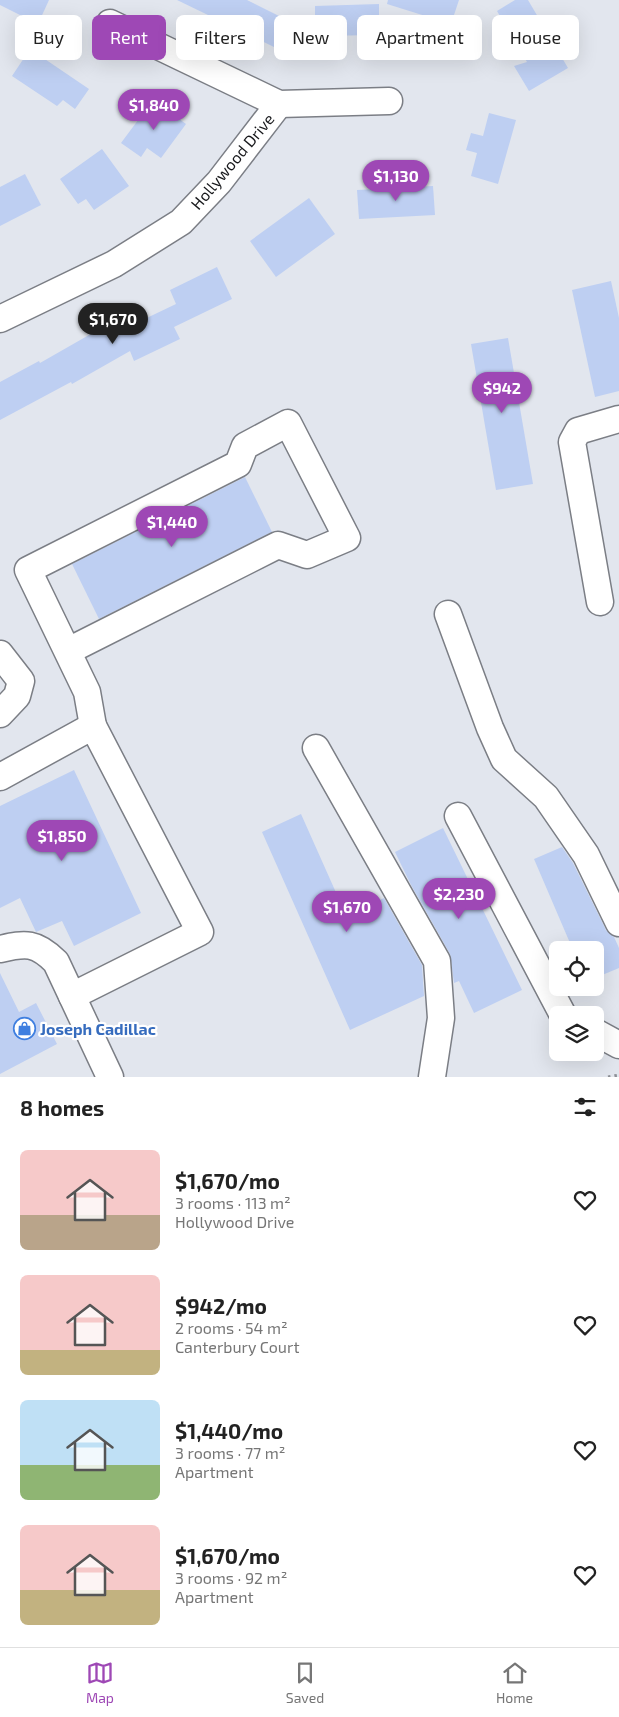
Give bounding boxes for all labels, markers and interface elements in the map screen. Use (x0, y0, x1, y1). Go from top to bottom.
chip: Buy (15, 15, 82, 60)
chip: Rent (92, 15, 166, 60)
chip: Filters (176, 15, 264, 60)
chip: New (274, 15, 347, 60)
chip: Apartment (357, 15, 482, 60)
chip: House (492, 15, 579, 60)
pin: $1,840 (113, 88, 195, 131)
text: $1,840 (129, 95, 179, 114)
street label: Hollywood Drive (186, 109, 278, 213)
pin: $1,130 (355, 160, 437, 202)
text: $1,130 (373, 166, 419, 185)
pin: $1,670 (72, 302, 154, 345)
text: $1,670 (89, 309, 137, 328)
pin: $942 (472, 372, 532, 414)
text: $942 (483, 378, 521, 397)
pin: $1,440 (131, 506, 213, 548)
text: $1,440 (147, 512, 197, 531)
pin: $1,850 (21, 820, 103, 862)
text: $1,850 (38, 826, 86, 845)
pin: $2,230 (418, 878, 500, 920)
text: $2,230 (434, 884, 484, 903)
pin: $1,670 (306, 890, 388, 933)
text: $1,670 (323, 897, 371, 916)
map controls (549, 941, 604, 1061)
button: locate (549, 941, 604, 996)
button: layers (549, 1006, 604, 1061)
shop icon: Joseph Cadillac (12, 1016, 36, 1040)
place label: Joseph Cadillac (40, 1019, 156, 1038)
icon: filters (571, 1093, 599, 1121)
text: 8 homes (20, 1095, 104, 1120)
text: $1,670/mo (175, 1168, 280, 1193)
icon: home (60, 1170, 120, 1230)
icon: heart (571, 1186, 599, 1214)
text: 3 rooms · 113 m² (175, 1193, 291, 1212)
text: Hollywood Drive (175, 1212, 294, 1231)
text: $942/mo (175, 1293, 267, 1318)
icon: home (60, 1295, 120, 1355)
icon: heart (571, 1311, 599, 1339)
text: 2 rooms · 54 m² (175, 1318, 288, 1337)
text: Canterbury Court (175, 1337, 299, 1356)
text: $1,440/mo (175, 1418, 283, 1443)
icon: home (60, 1420, 120, 1480)
icon: heart (571, 1436, 599, 1464)
text: 3 rooms · 77 m² (175, 1443, 286, 1462)
text: Apartment (175, 1462, 254, 1481)
text: $1,670/mo (175, 1543, 280, 1568)
icon: home (60, 1545, 120, 1605)
icon: heart (571, 1561, 599, 1589)
text: 3 rooms · 92 m² (175, 1568, 287, 1587)
text: Apartment (175, 1587, 254, 1606)
tab: Map (86, 1659, 114, 1706)
tab: Saved (286, 1659, 324, 1706)
tab: Home (496, 1659, 533, 1706)

